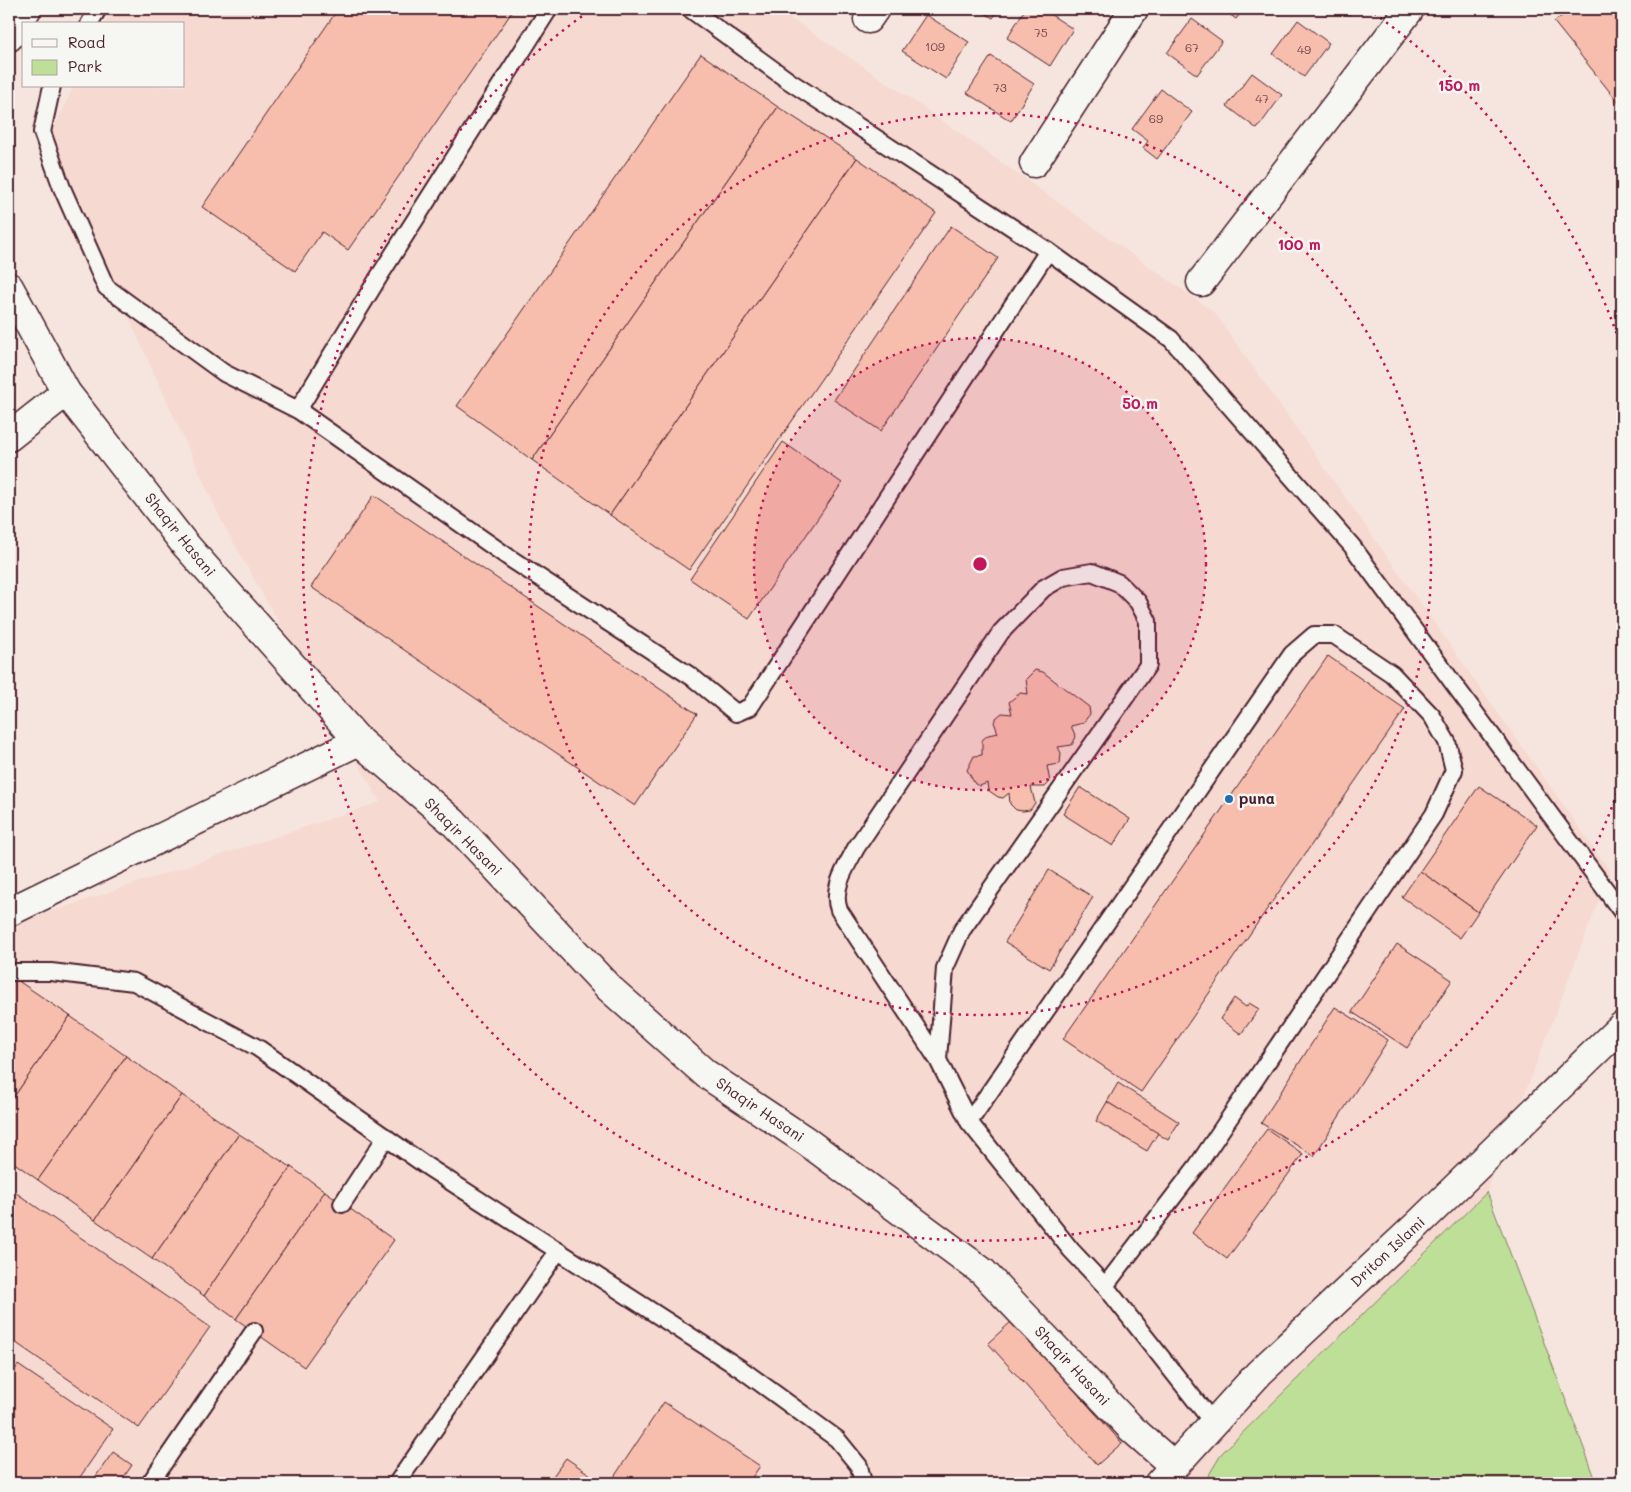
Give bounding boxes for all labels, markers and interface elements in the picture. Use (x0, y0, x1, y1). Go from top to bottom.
legend (22, 22, 185, 88)
house number: 75 (1034, 24, 1048, 40)
text: Road (68, 32, 105, 52)
house number: 109 (925, 38, 945, 54)
house number: 67 (1185, 39, 1199, 55)
house number: 49 (1297, 41, 1311, 57)
text: Park (68, 56, 102, 76)
text: 150 m (1438, 75, 1480, 95)
house number: 73 (993, 79, 1007, 95)
house number: 47 (1255, 90, 1269, 106)
house number: 69 (1149, 110, 1163, 126)
text: 100 m (1277, 234, 1321, 254)
text: 50 m (1122, 393, 1158, 413)
street label: Shaqir Hasani (141, 488, 221, 580)
centre of rings (971, 555, 989, 573)
place label: puna (1239, 788, 1275, 808)
street label: Shaqir Hasani (420, 793, 507, 880)
marker: puna (1223, 793, 1235, 805)
street label: Shaqir Hasani (713, 1072, 809, 1146)
street label: Driton Islami (1346, 1212, 1429, 1291)
street label: Shaqir Hasani (1031, 1321, 1115, 1410)

